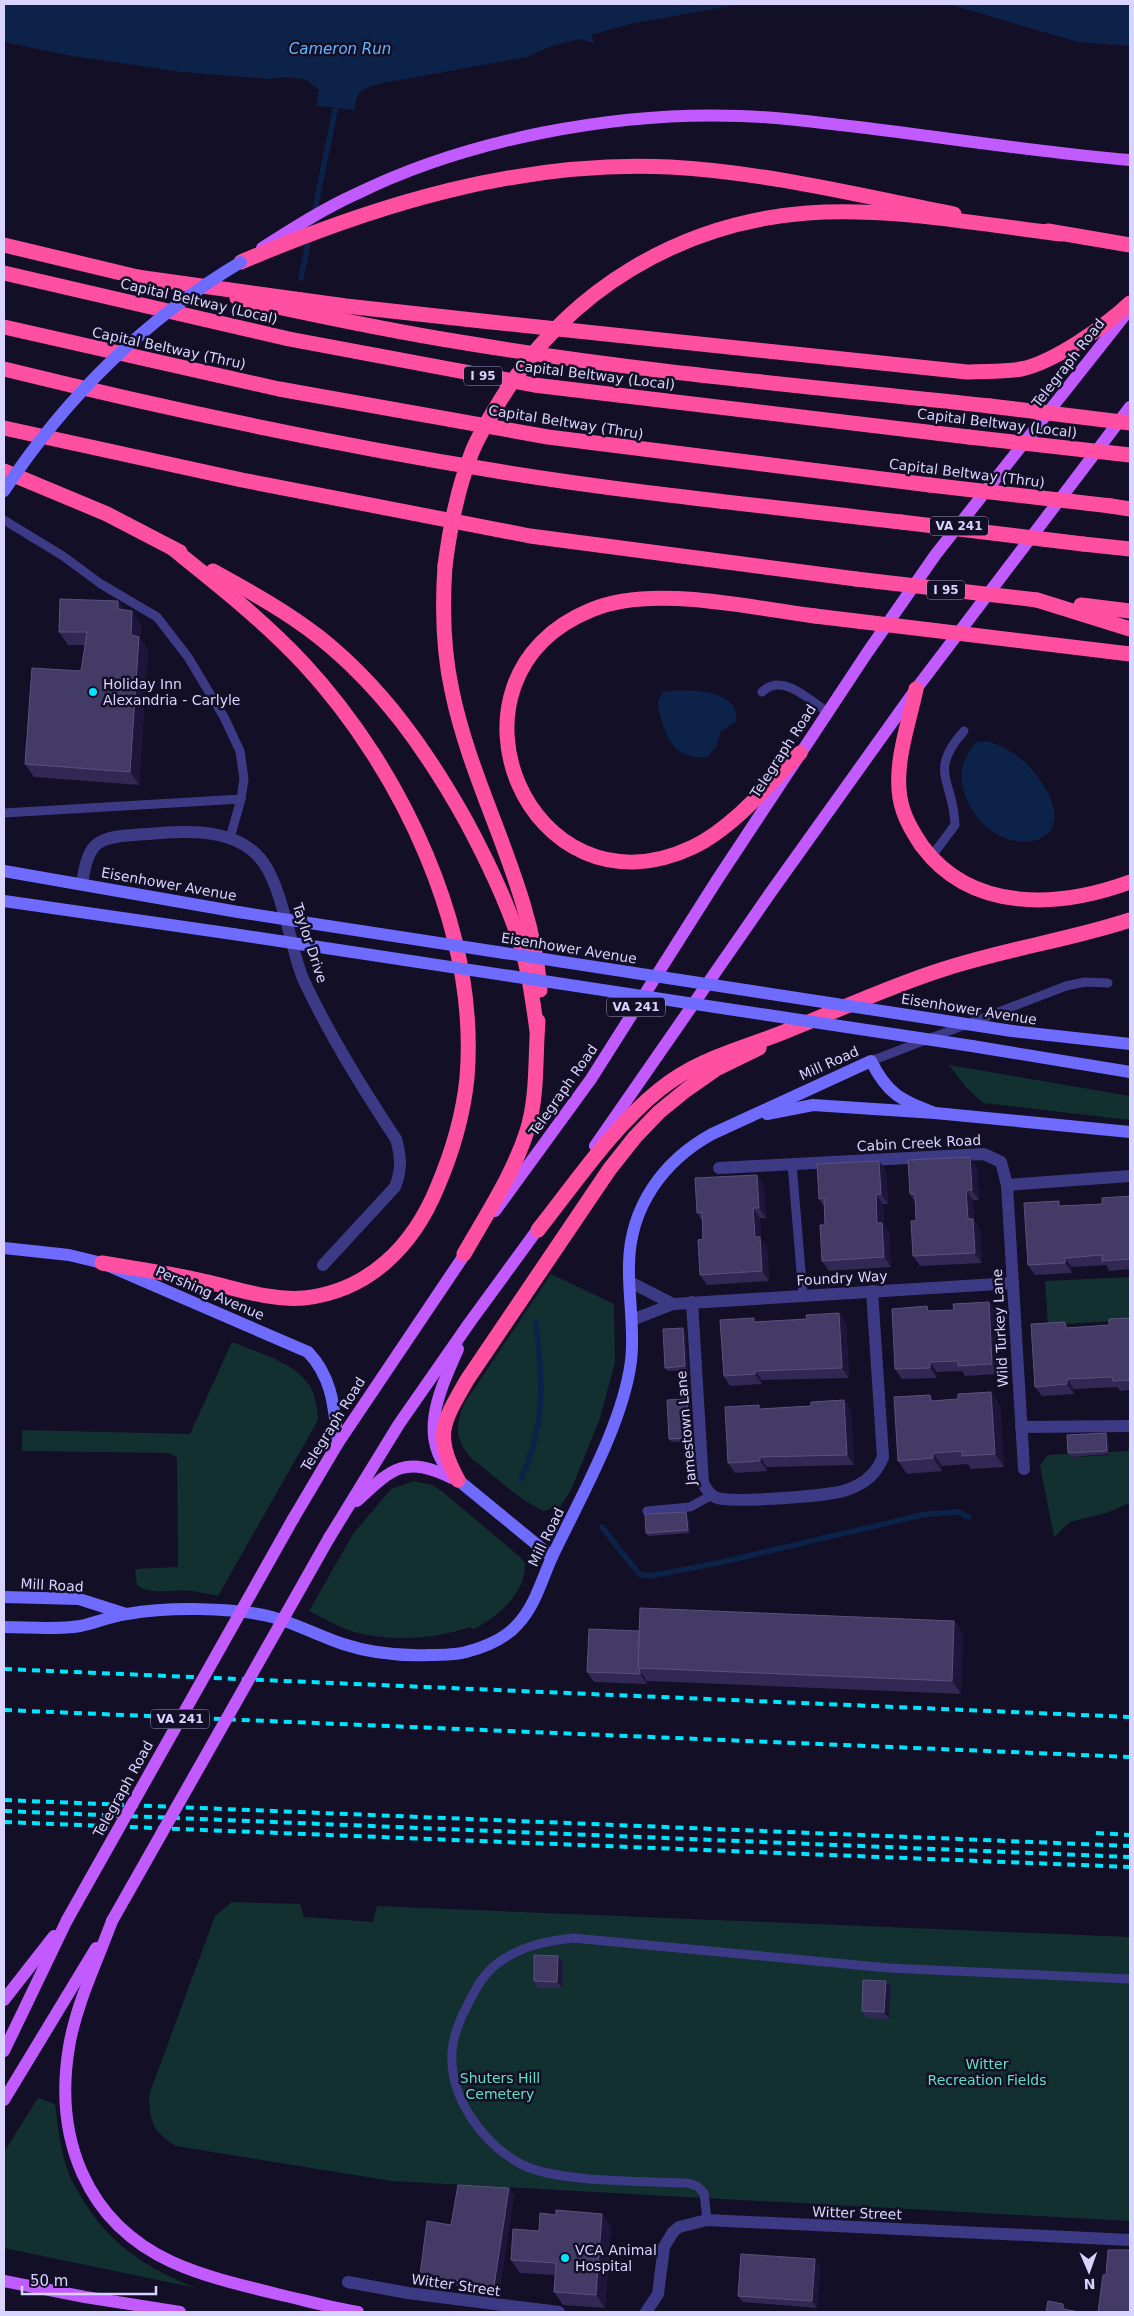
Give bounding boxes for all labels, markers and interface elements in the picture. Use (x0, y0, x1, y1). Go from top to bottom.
water label: Cameron Run (289, 40, 391, 58)
street label: Capital Beltway (Local) (119, 275, 279, 327)
street label: Telegraph Road (1028, 316, 1108, 411)
street label: Capital Beltway (Thru) (91, 324, 247, 372)
street label: Capital Beltway (Local) (514, 357, 676, 393)
road number: I 95 (464, 366, 502, 386)
street label: Capital Beltway (Thru) (487, 402, 645, 442)
street label: Capital Beltway (Local) (916, 405, 1078, 441)
street label: Capital Beltway (Thru) (888, 455, 1046, 491)
road number: VA 241 (930, 516, 988, 536)
road number: I 95 (927, 580, 965, 600)
place label: Holiday Inn Alexandria - Carlyle (103, 676, 240, 708)
marker: Holiday Inn Alexandria - Carlyle (87, 686, 99, 698)
street label: Telegraph Road (746, 701, 819, 801)
street label: Eisenhower Avenue (100, 864, 238, 904)
street label: Taylor Drive (289, 900, 330, 985)
street label: Eisenhower Avenue (500, 929, 638, 967)
street label: Eisenhower Avenue (900, 990, 1038, 1028)
road number: VA 241 (607, 998, 665, 1016)
street label: Telegraph Road (525, 1041, 600, 1140)
street label: Mill Road (797, 1043, 861, 1083)
street label: Cabin Creek Road (856, 1132, 982, 1154)
street label: Pershing Avenue (153, 1263, 267, 1323)
street label: Foundry Way (796, 1268, 888, 1288)
street label: Wild Turkey Lane (989, 1268, 1011, 1388)
street label: Jamestown Lane (673, 1370, 699, 1487)
street label: Telegraph Road (297, 1374, 368, 1475)
street label: Mill Road (525, 1505, 567, 1569)
street label: Mill Road (20, 1575, 84, 1595)
road number: VA 241 (151, 1710, 209, 1728)
street label: Telegraph Road (89, 1738, 156, 1841)
park label: Witter Recreation Fields (928, 2056, 1046, 2088)
park label: Shuters Hill Cemetery (460, 2070, 540, 2102)
street label: Witter Street (812, 2203, 903, 2223)
place label: VCA Animal Hospital (575, 2242, 657, 2274)
north arrow (1064, 2246, 1114, 2296)
marker: VCA Animal Hospital (559, 2252, 571, 2264)
scale bar (22, 2264, 156, 2296)
street label: Witter Street (410, 2271, 502, 2299)
text: 50 m (30, 2272, 68, 2290)
text: N (1083, 2276, 1096, 2292)

